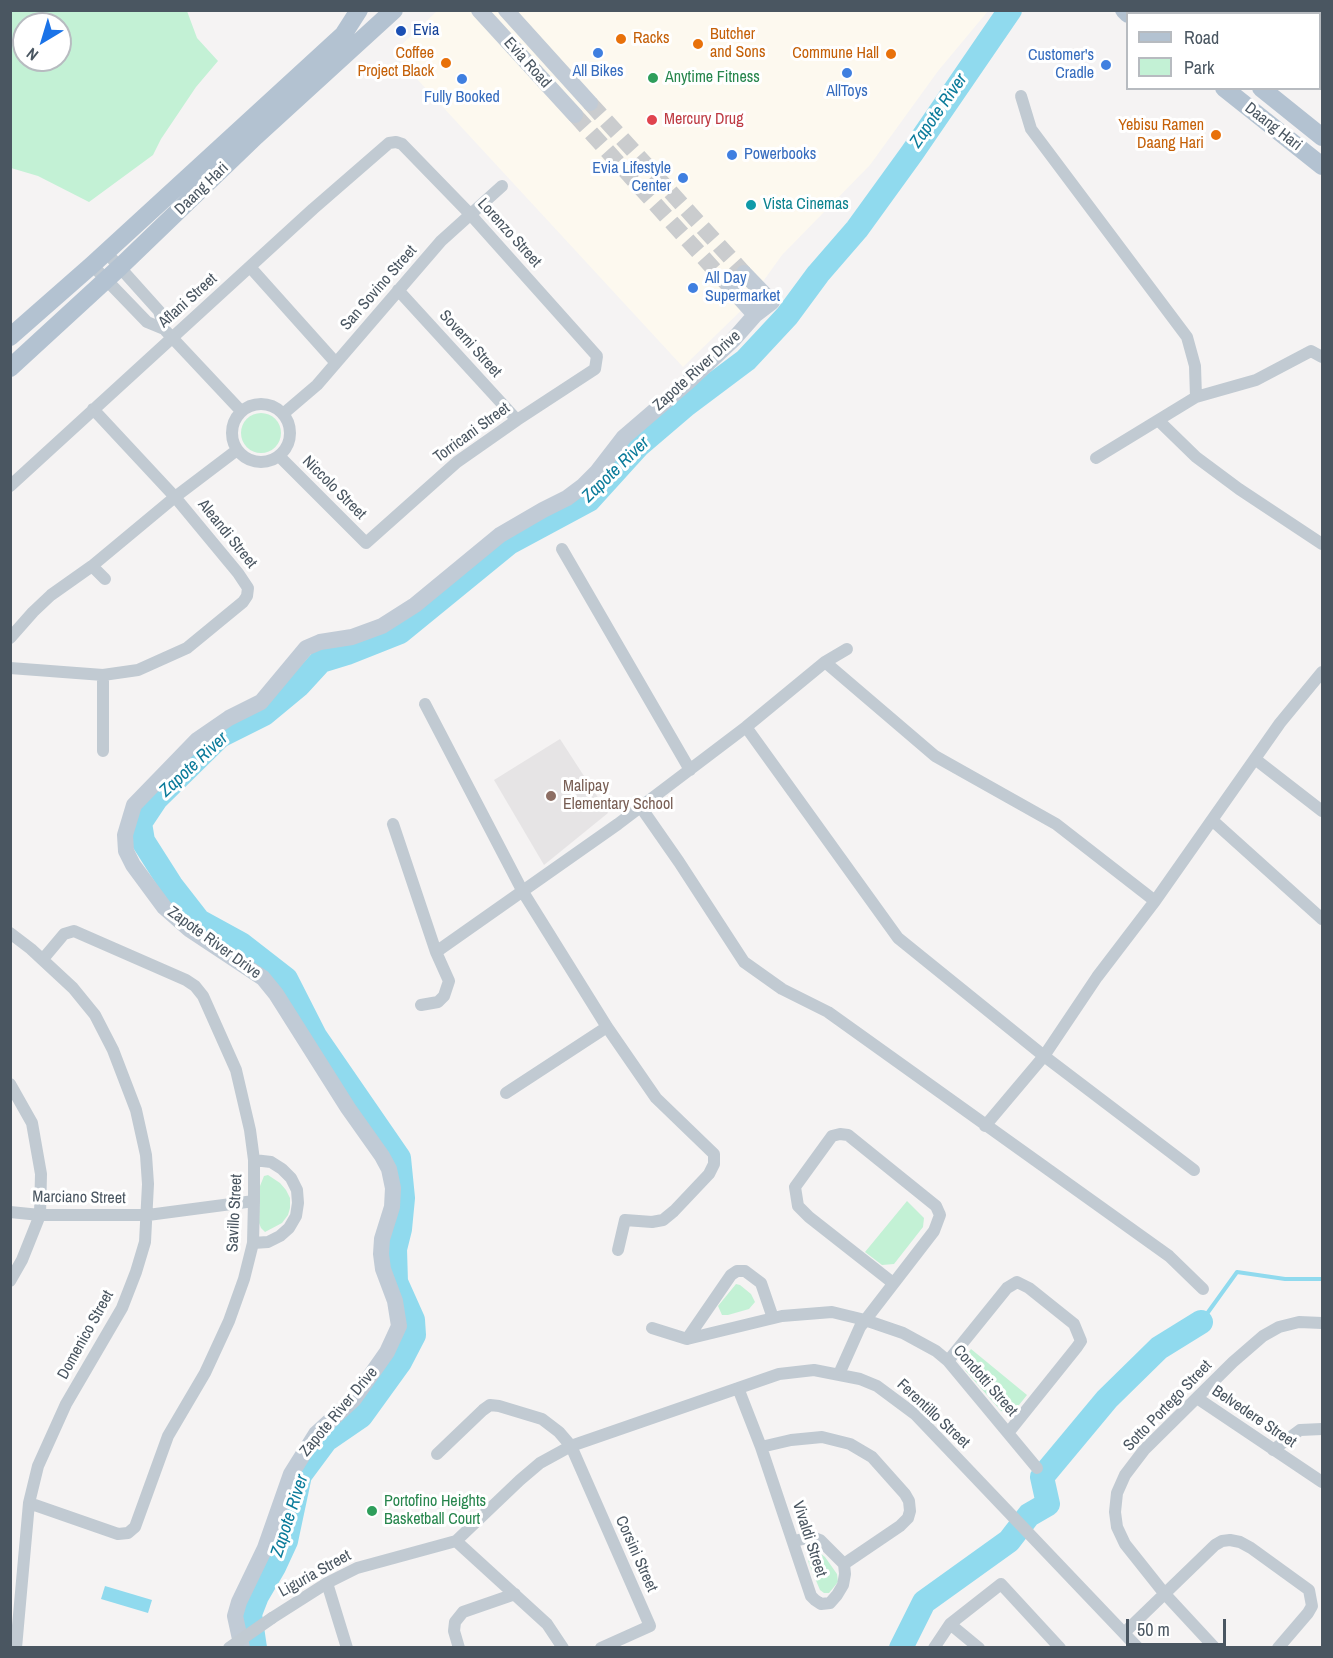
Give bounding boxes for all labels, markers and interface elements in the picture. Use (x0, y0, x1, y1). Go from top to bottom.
north arrow (12, 12, 72, 72)
legend (1126, 12, 1321, 90)
place label: Evia (413, 21, 439, 41)
marker: Evia (394, 24, 408, 38)
place label: Butcher and Sons (710, 25, 765, 63)
text: Road (1184, 25, 1219, 50)
place label: Racks (633, 29, 669, 49)
marker: Racks (614, 32, 628, 46)
street label: Evia Road (499, 34, 555, 92)
marker: Butcher and Sons (691, 37, 705, 51)
text: N (22, 43, 43, 66)
place label: Coffee Project Black (357, 44, 434, 82)
place label: Commune Hall (792, 44, 879, 64)
marker: All Bikes (591, 46, 605, 60)
place label: Customer's Cradle (1028, 46, 1094, 84)
marker: Commune Hall (884, 47, 898, 61)
text: Park (1184, 55, 1214, 80)
marker: Coffee Project Black (439, 56, 453, 70)
marker: Customer's Cradle (1099, 58, 1113, 72)
place label: All Bikes (572, 62, 624, 82)
marker: AllToys (840, 66, 854, 80)
place label: Anytime Fitness (665, 68, 760, 88)
water label: Zapote River (906, 70, 972, 152)
marker: Anytime Fitness (646, 71, 660, 85)
marker: Fully Booked (455, 72, 469, 86)
place label: AllToys (826, 82, 868, 102)
place label: Fully Booked (424, 88, 500, 108)
street label: Daang Hari (1241, 99, 1305, 155)
place label: Mercury Drug (664, 110, 743, 130)
marker: Mercury Drug (645, 113, 659, 127)
place label: Yebisu Ramen Daang Hari (1118, 116, 1204, 154)
marker: Yebisu Ramen Daang Hari (1209, 128, 1223, 142)
place label: Powerbooks (744, 145, 816, 165)
marker: Powerbooks (725, 148, 739, 162)
street label: Daang Hari (171, 159, 233, 219)
place label: Evia Lifestyle Center (592, 159, 671, 197)
marker: Evia Lifestyle Center (676, 171, 690, 185)
street label: Lorenzo Street (473, 195, 545, 271)
place label: Vista Cinemas (763, 195, 849, 215)
marker: Vista Cinemas (744, 198, 758, 212)
street label: San Sovino Street (337, 242, 421, 334)
place label: All Day Supermarket (705, 269, 780, 307)
street label: Aflani Street (155, 270, 221, 332)
marker: All Day Supermarket (686, 281, 700, 295)
street label: Soverni Street (435, 306, 505, 382)
street label: Zapote River Drive (649, 327, 745, 415)
street label: Torricani Street (430, 399, 514, 467)
water label: Zapote River (578, 433, 654, 507)
street label: Niccolo Street (298, 452, 370, 524)
street label: Aleandi Street (193, 496, 261, 572)
water label: Zapote River (155, 728, 233, 802)
place label: Malipay Elementary School (563, 777, 673, 815)
marker: Malipay Elementary School (544, 789, 558, 803)
street label: Zapote River Drive (164, 903, 264, 983)
street label: Savillo Street (223, 1174, 247, 1252)
street label: Marciano Street (32, 1188, 126, 1208)
street label: Domenico Street (54, 1287, 118, 1383)
street label: Condotti Street (949, 1341, 1021, 1421)
street label: Sotto Portego Street (1120, 1357, 1216, 1455)
street label: Zapote River Drive (296, 1363, 382, 1461)
street label: Ferentillo Street (893, 1375, 973, 1453)
street label: Belvedere Street (1208, 1382, 1300, 1452)
water label: Zapote River (267, 1472, 313, 1560)
place label: Portofino Heights Basketball Court (384, 1492, 486, 1530)
street label: Vivaldi Street (788, 1499, 830, 1579)
marker: Portofino Heights Basketball Court (365, 1504, 379, 1518)
street label: Corsini Street (611, 1513, 661, 1595)
street label: Liguria Street (276, 1546, 354, 1602)
scale bar (1129, 1607, 1230, 1645)
text: 50 m (1137, 1617, 1170, 1642)

